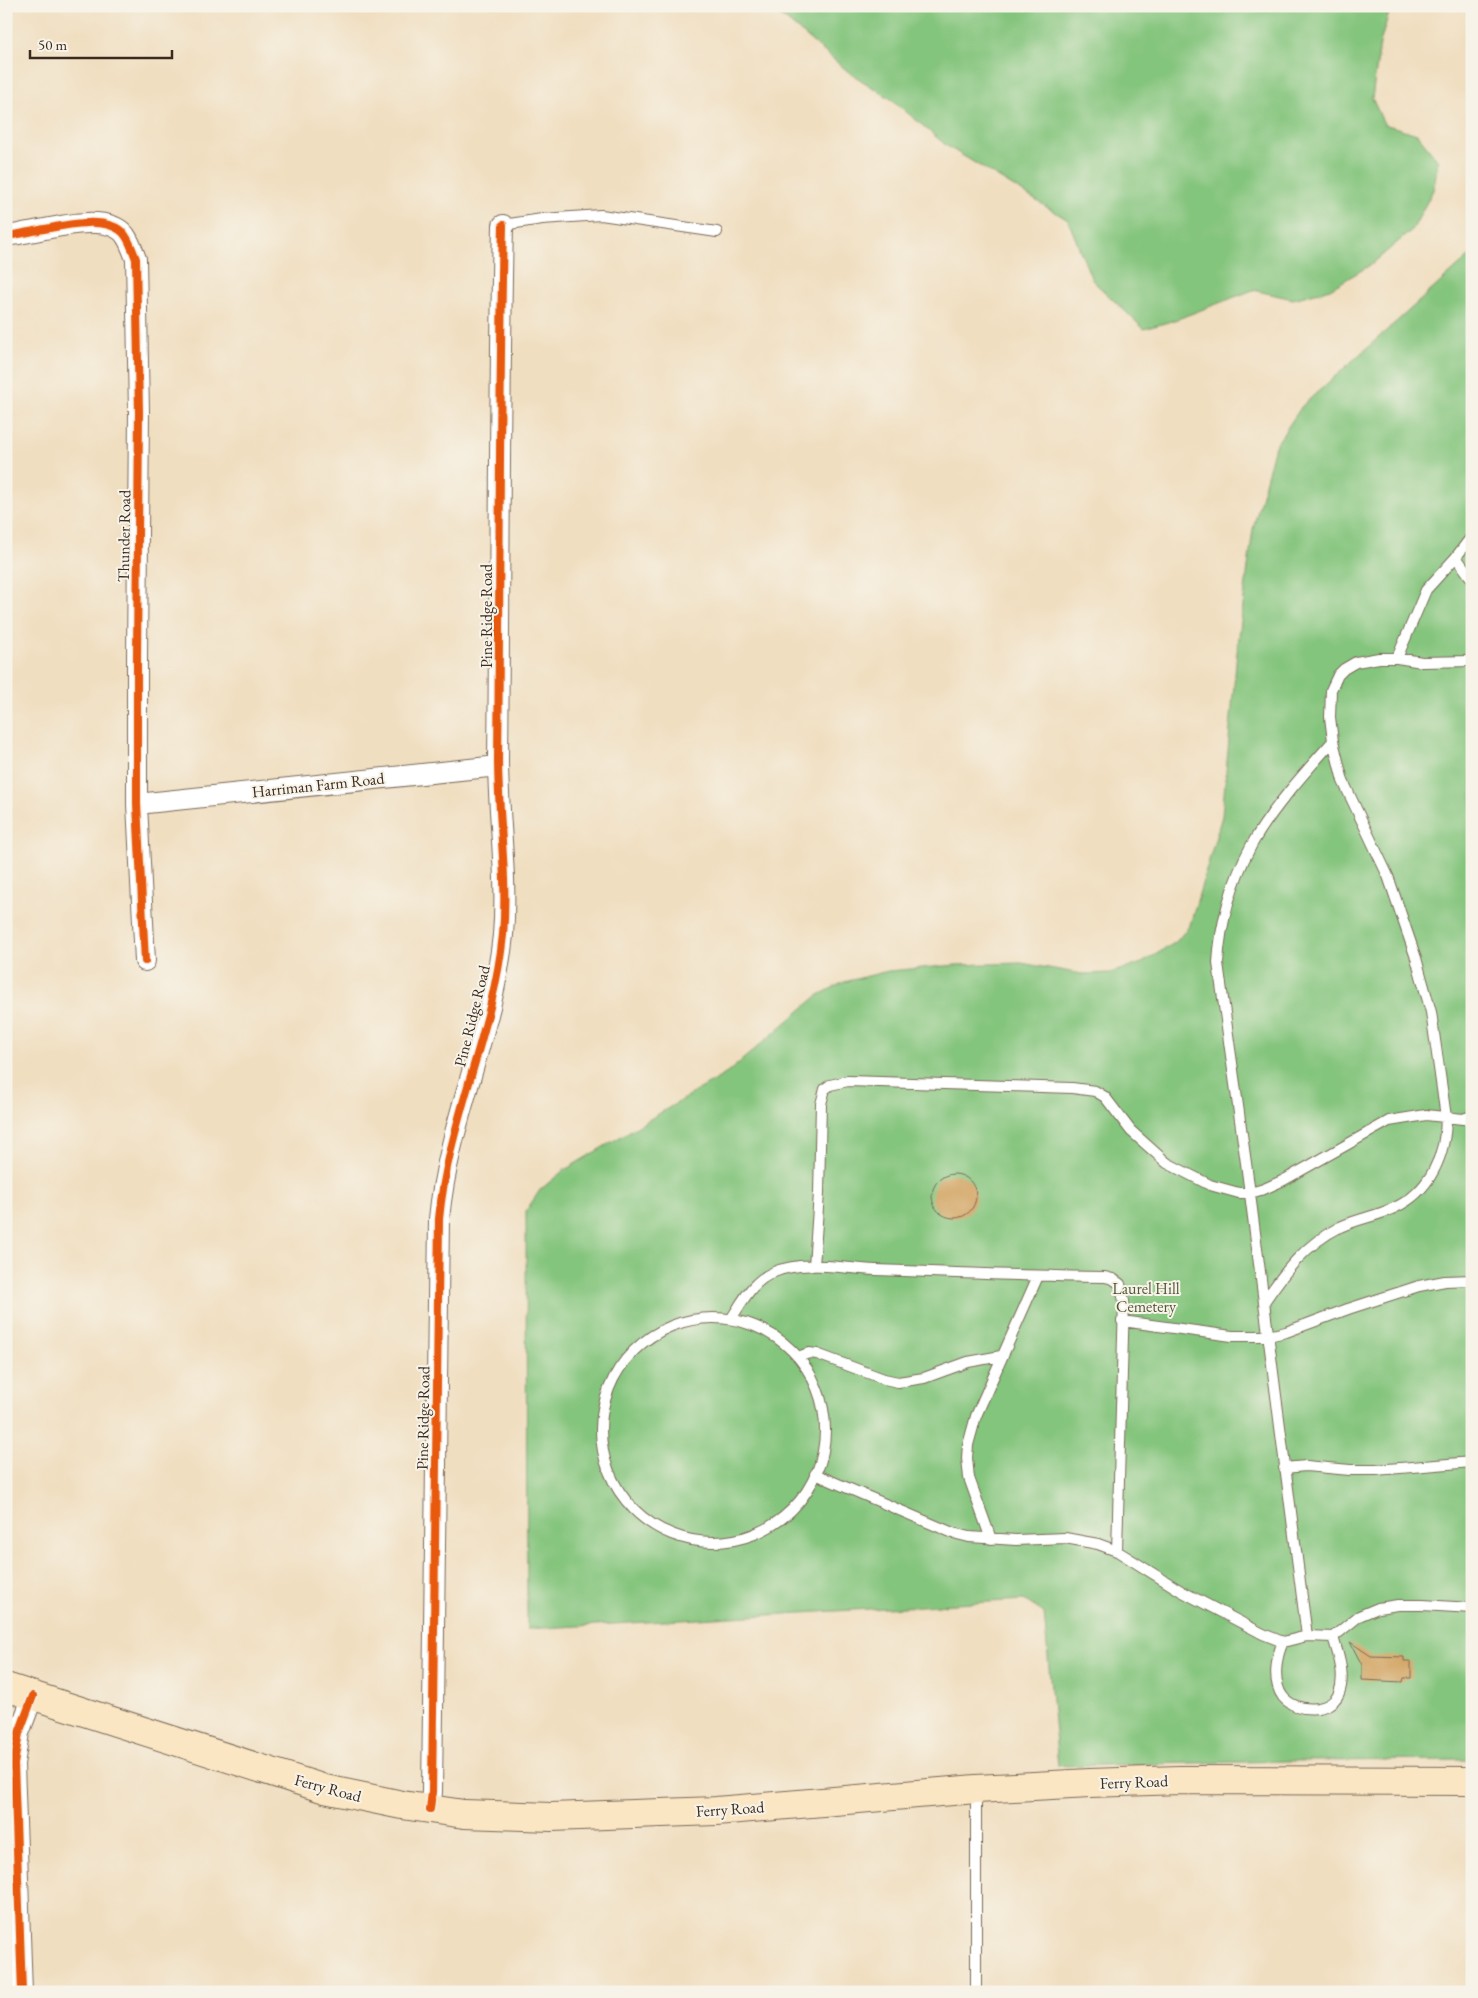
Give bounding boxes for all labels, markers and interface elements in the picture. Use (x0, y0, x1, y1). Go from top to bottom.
scale bar (30, 28, 172, 60)
text: 50 m (38, 35, 67, 54)
street label: Thunder Road (113, 489, 135, 582)
street label: Pine Ridge Road (476, 563, 497, 668)
street label: Harriman Farm Road (251, 768, 386, 802)
street label: Pine Ridge Road (449, 962, 495, 1069)
park label: Laurel Hill Cemetery (1112, 1278, 1180, 1317)
street label: Pine Ridge Road (412, 1365, 434, 1470)
street label: Ferry Road (292, 1769, 365, 1807)
street label: Ferry Road (1099, 1770, 1169, 1794)
street label: Ferry Road (695, 1796, 766, 1822)

